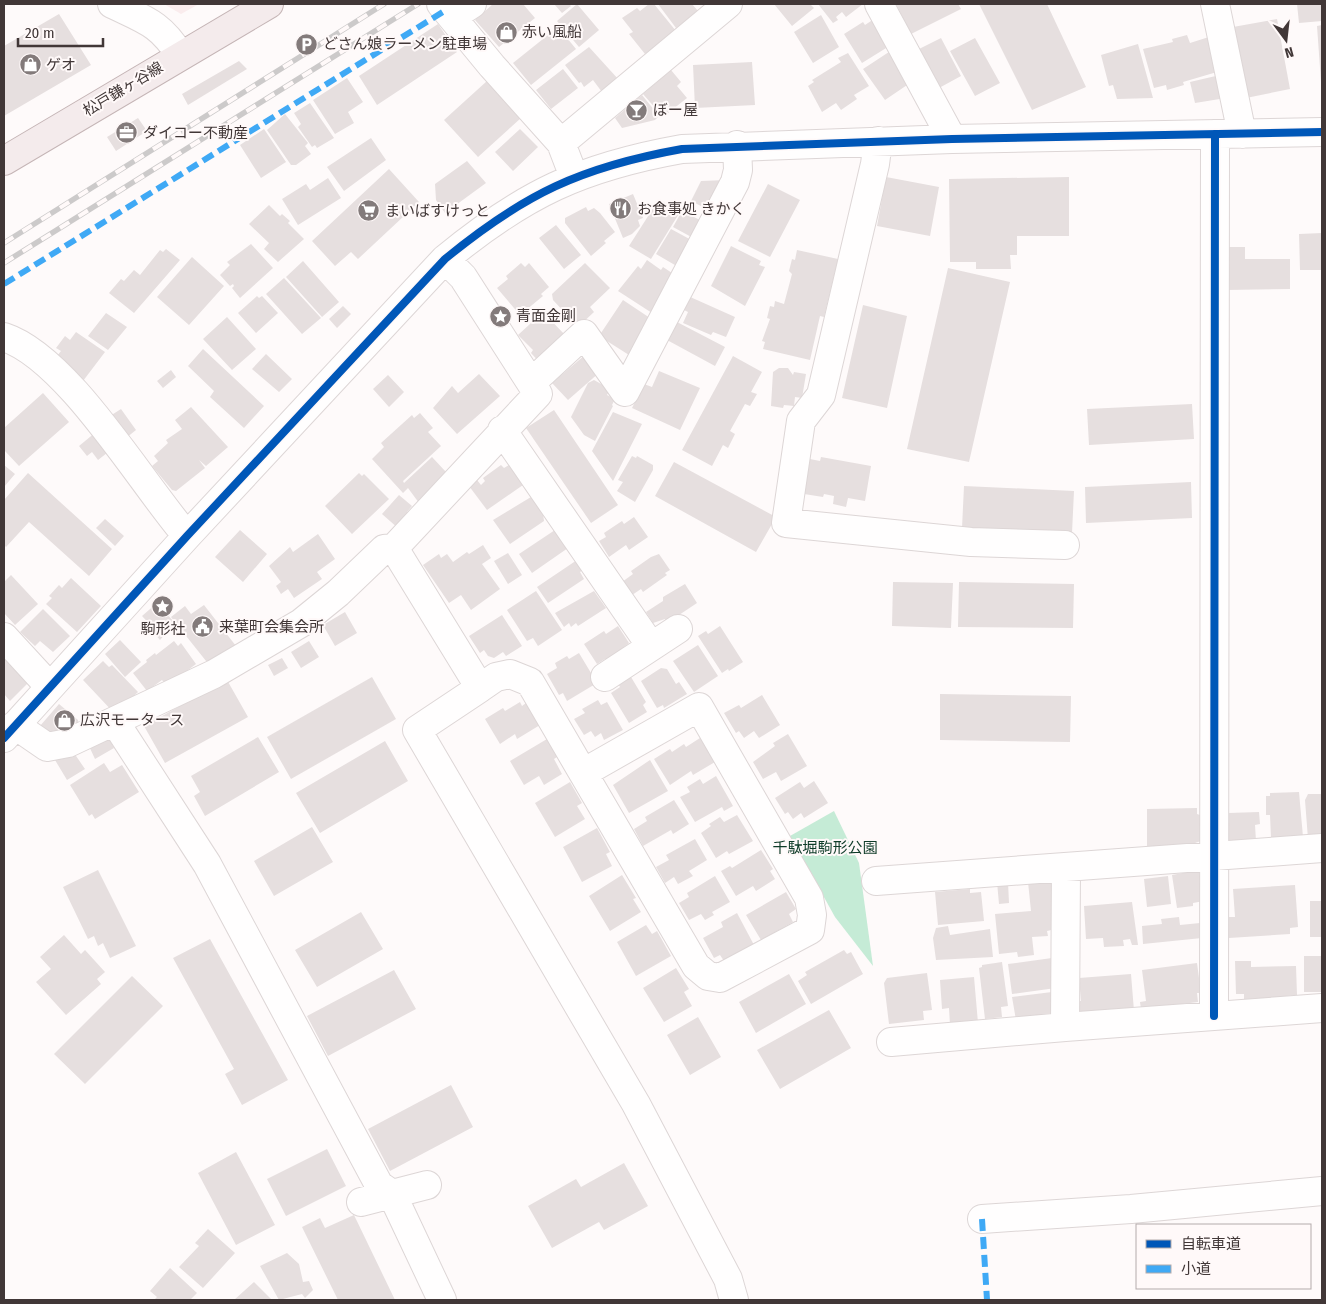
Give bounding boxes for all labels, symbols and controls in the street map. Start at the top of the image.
scale bar [18,15,102,47]
north arrow [1261,15,1311,65]
shop icon: 赤い風船 [494,20,518,44]
place label: 赤い風船 [522,23,582,41]
text: 20 m [25,24,55,42]
parking icon: どさん娘ラーメン駐車場 [295,32,319,56]
place label: どさん娘ラーメン駐車場 [323,35,487,53]
text: N [1283,43,1295,61]
shop icon: ゲオ [18,53,42,77]
place label: ゲオ [46,56,76,74]
street label: 松戸鎌ヶ谷線 [80,58,166,120]
bar icon: ぼー屋 [625,98,649,122]
place label: ぼー屋 [653,101,698,119]
office icon: ダイコー不動産 [115,121,139,145]
place label: ダイコー不動産 [143,124,248,142]
restaurant icon: お食事処 きかく [609,197,633,221]
supermarket icon: まいばすけっと [357,199,381,223]
place label: お食事処 きかく [637,200,746,218]
place label: まいばすけっと [385,202,490,220]
place icon: 青面金剛 [488,304,512,328]
place label: 青面金剛 [516,307,576,325]
place icon: 駒形社 [151,594,175,618]
public building icon: 来葉町会集会所 [191,615,215,639]
place label: 来葉町会集会所 [219,618,324,636]
place label: 駒形社 [140,620,186,638]
shop icon: 広沢モータース [52,708,76,732]
place label: 広沢モータース [80,711,184,729]
park label: 千駄堀駒形公園 [772,839,878,857]
legend [1136,1224,1311,1289]
text: 自転車道 [1181,1235,1241,1253]
text: 小道 [1181,1260,1211,1278]

